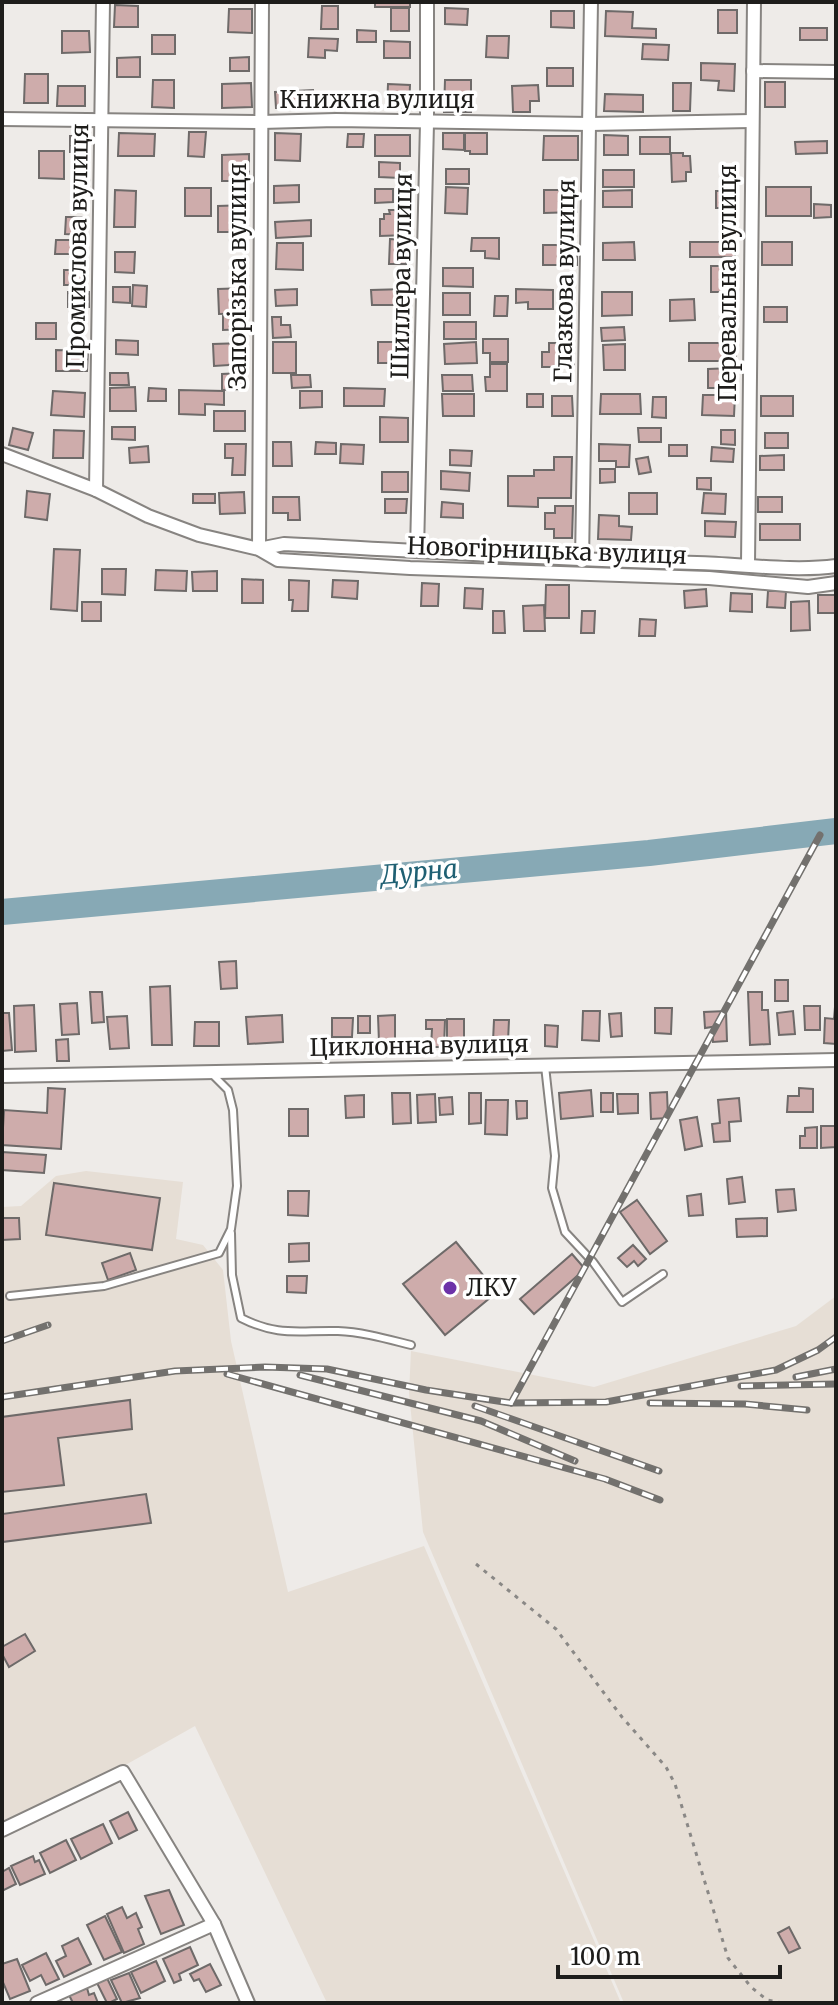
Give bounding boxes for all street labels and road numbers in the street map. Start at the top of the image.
street label: Книжна вулиця [279,84,475,115]
street label: Промислова вулиця [60,123,95,369]
street label: Запорізька вулиця [222,163,253,389]
street label: Перевальна вулиця [712,164,743,402]
street label: Шиллера вулиця [384,172,419,380]
street label: Глазкова вулиця [547,179,582,383]
street label: Новогірницька вулиця [407,530,687,571]
street label: Циклонна вулиця [309,1028,529,1063]

